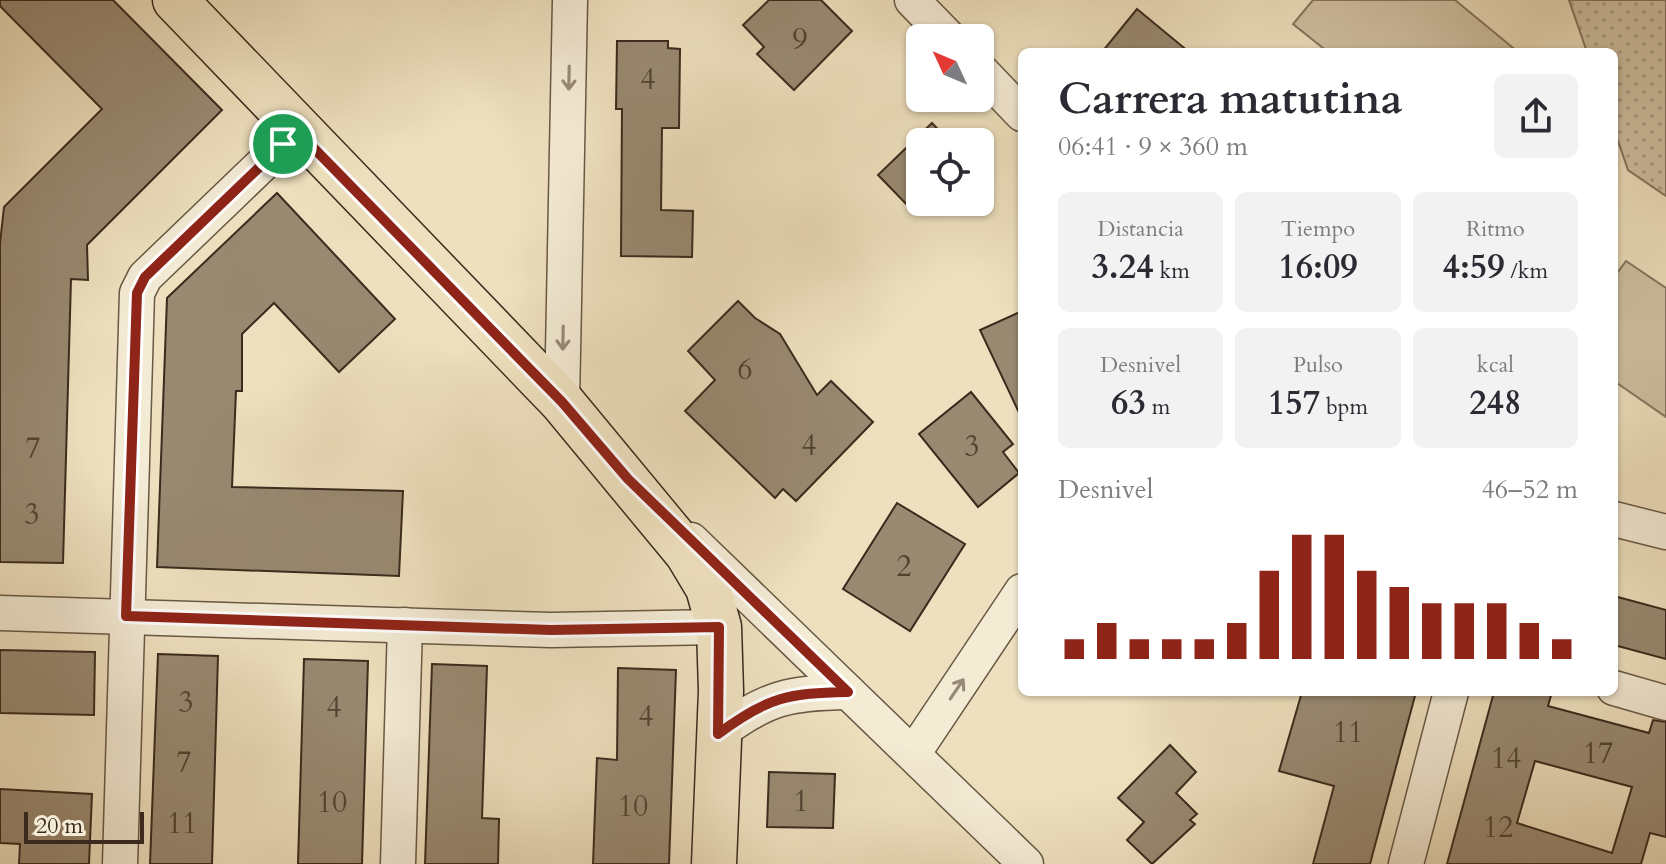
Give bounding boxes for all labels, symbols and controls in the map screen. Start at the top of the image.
house number: 9 [792,19,808,60]
north arrow [906,24,994,112]
map controls [906,24,994,216]
house number: 4 [640,59,656,100]
one-way arrow [561,64,576,91]
text: Carrera matutina [1058,69,1403,129]
button: share [1494,74,1578,158]
pin [249,110,317,178]
icon: arrive [261,122,305,166]
button: locate [906,128,994,216]
text: 06:41 · 9 × 360 m [1058,129,1248,164]
text: Distancia [1098,214,1184,244]
text: Tiempo [1281,214,1355,244]
text: Ritmo [1466,214,1525,244]
text: 3.24 [1091,244,1154,290]
text: 16:09 [1278,244,1358,290]
text: 4:59 [1443,244,1505,290]
text: km [1154,256,1190,286]
text: /km [1505,256,1548,286]
one-way arrow [555,324,571,351]
house number: 6 [737,349,753,390]
text: Desnivel [1100,350,1181,380]
text: Pulso [1293,350,1343,380]
text: kcal [1477,350,1514,380]
text: 63 [1111,380,1146,426]
text: 157 [1268,380,1320,426]
text: 248 [1469,380,1521,426]
text: m [1146,392,1170,422]
text: bpm [1320,392,1368,422]
house number: 4 [801,425,817,466]
house number: 3 [964,426,980,467]
house number: 7 [25,428,41,469]
text: Desnivel [1058,472,1153,507]
text: 46–52 m [1481,472,1578,507]
house number: 3 [24,494,40,535]
house number: 2 [896,546,912,587]
one-way arrow [948,679,965,701]
house number: 3 [178,682,194,723]
house number: 4 [326,687,342,728]
house number: 4 [638,696,654,737]
house number: 11 [1333,712,1363,753]
house number: 17 [1583,733,1613,774]
house number: 14 [1491,738,1521,779]
house number: 7 [176,742,192,783]
house number: 1 [793,781,809,822]
house number: 10 [317,782,347,823]
house number: 10 [618,786,648,827]
house number: 11 [167,803,197,844]
house number: 12 [1483,807,1513,848]
scale bar [24,808,144,844]
text: 20 m [36,811,83,841]

